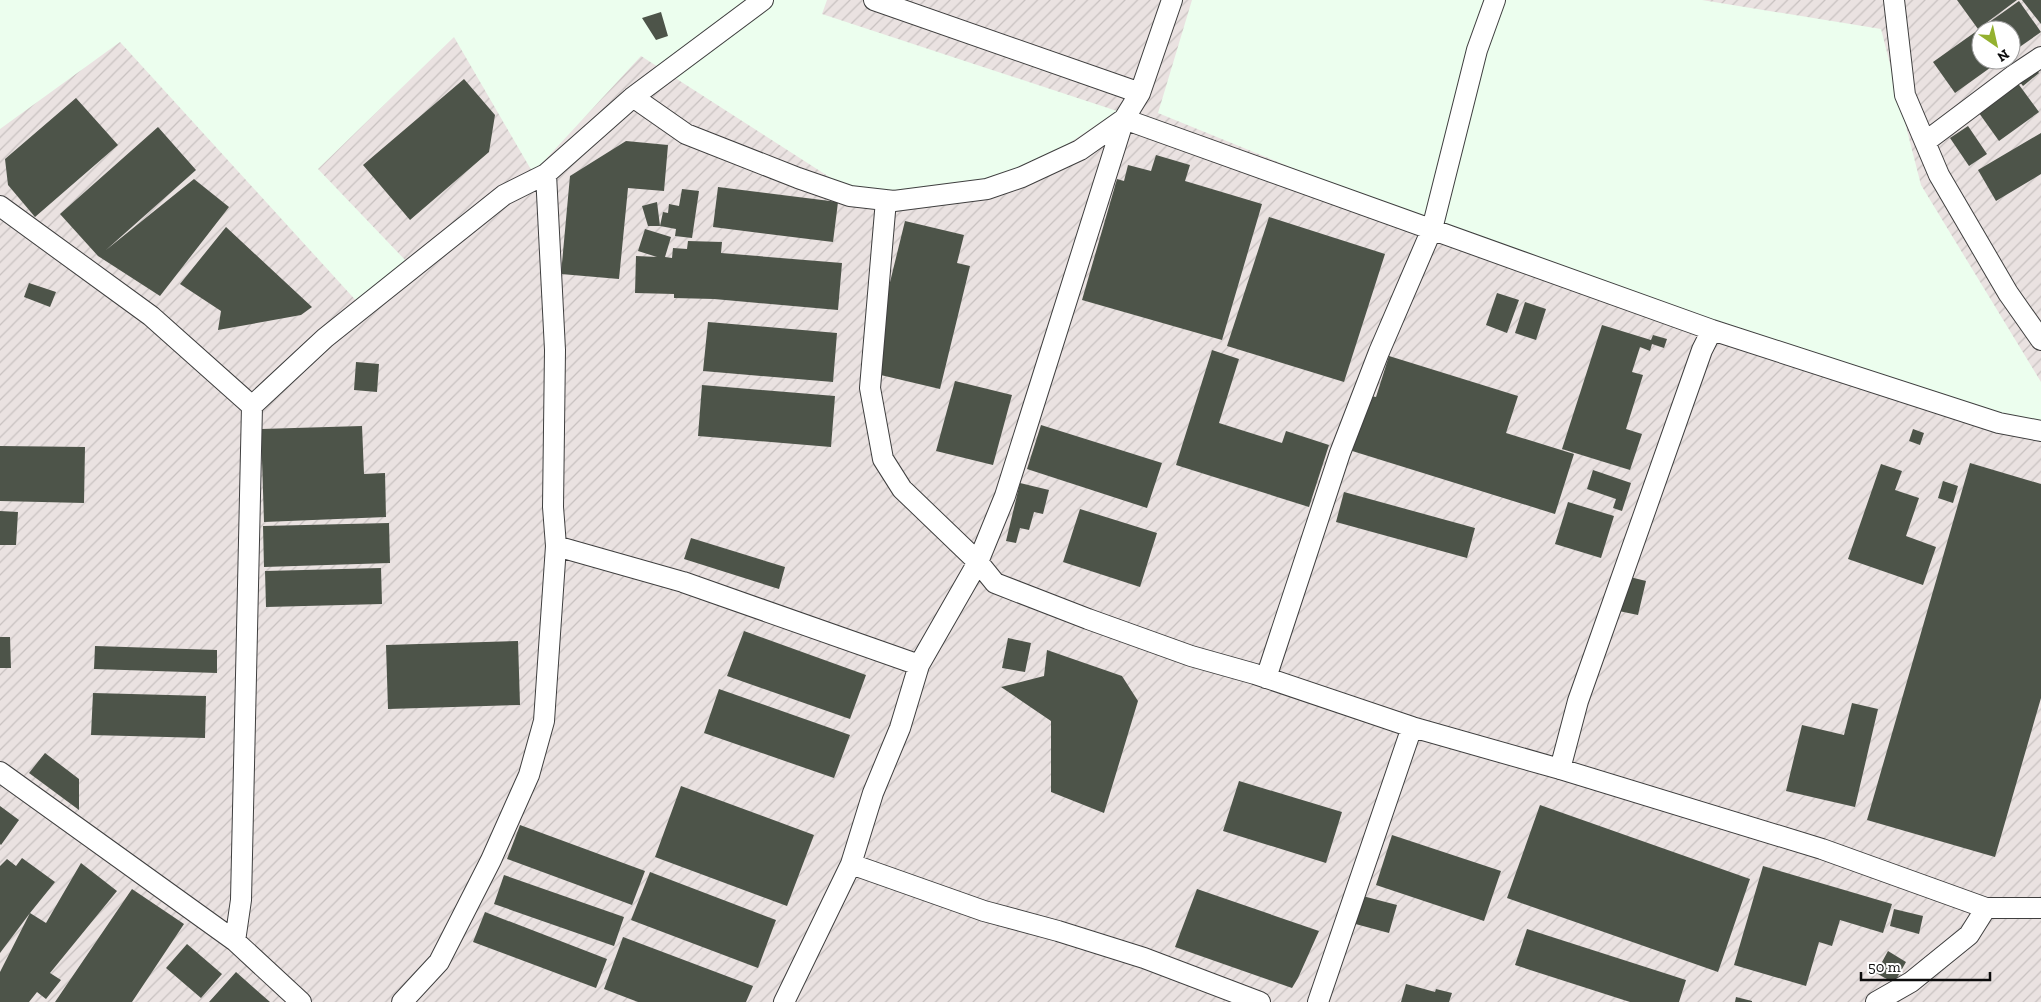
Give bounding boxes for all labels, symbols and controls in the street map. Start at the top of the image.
north arrow [1971,20,2021,70]
text: N [1994,45,2012,66]
scale bar [1861,950,1990,982]
text: 50 m [1868,958,1901,976]

